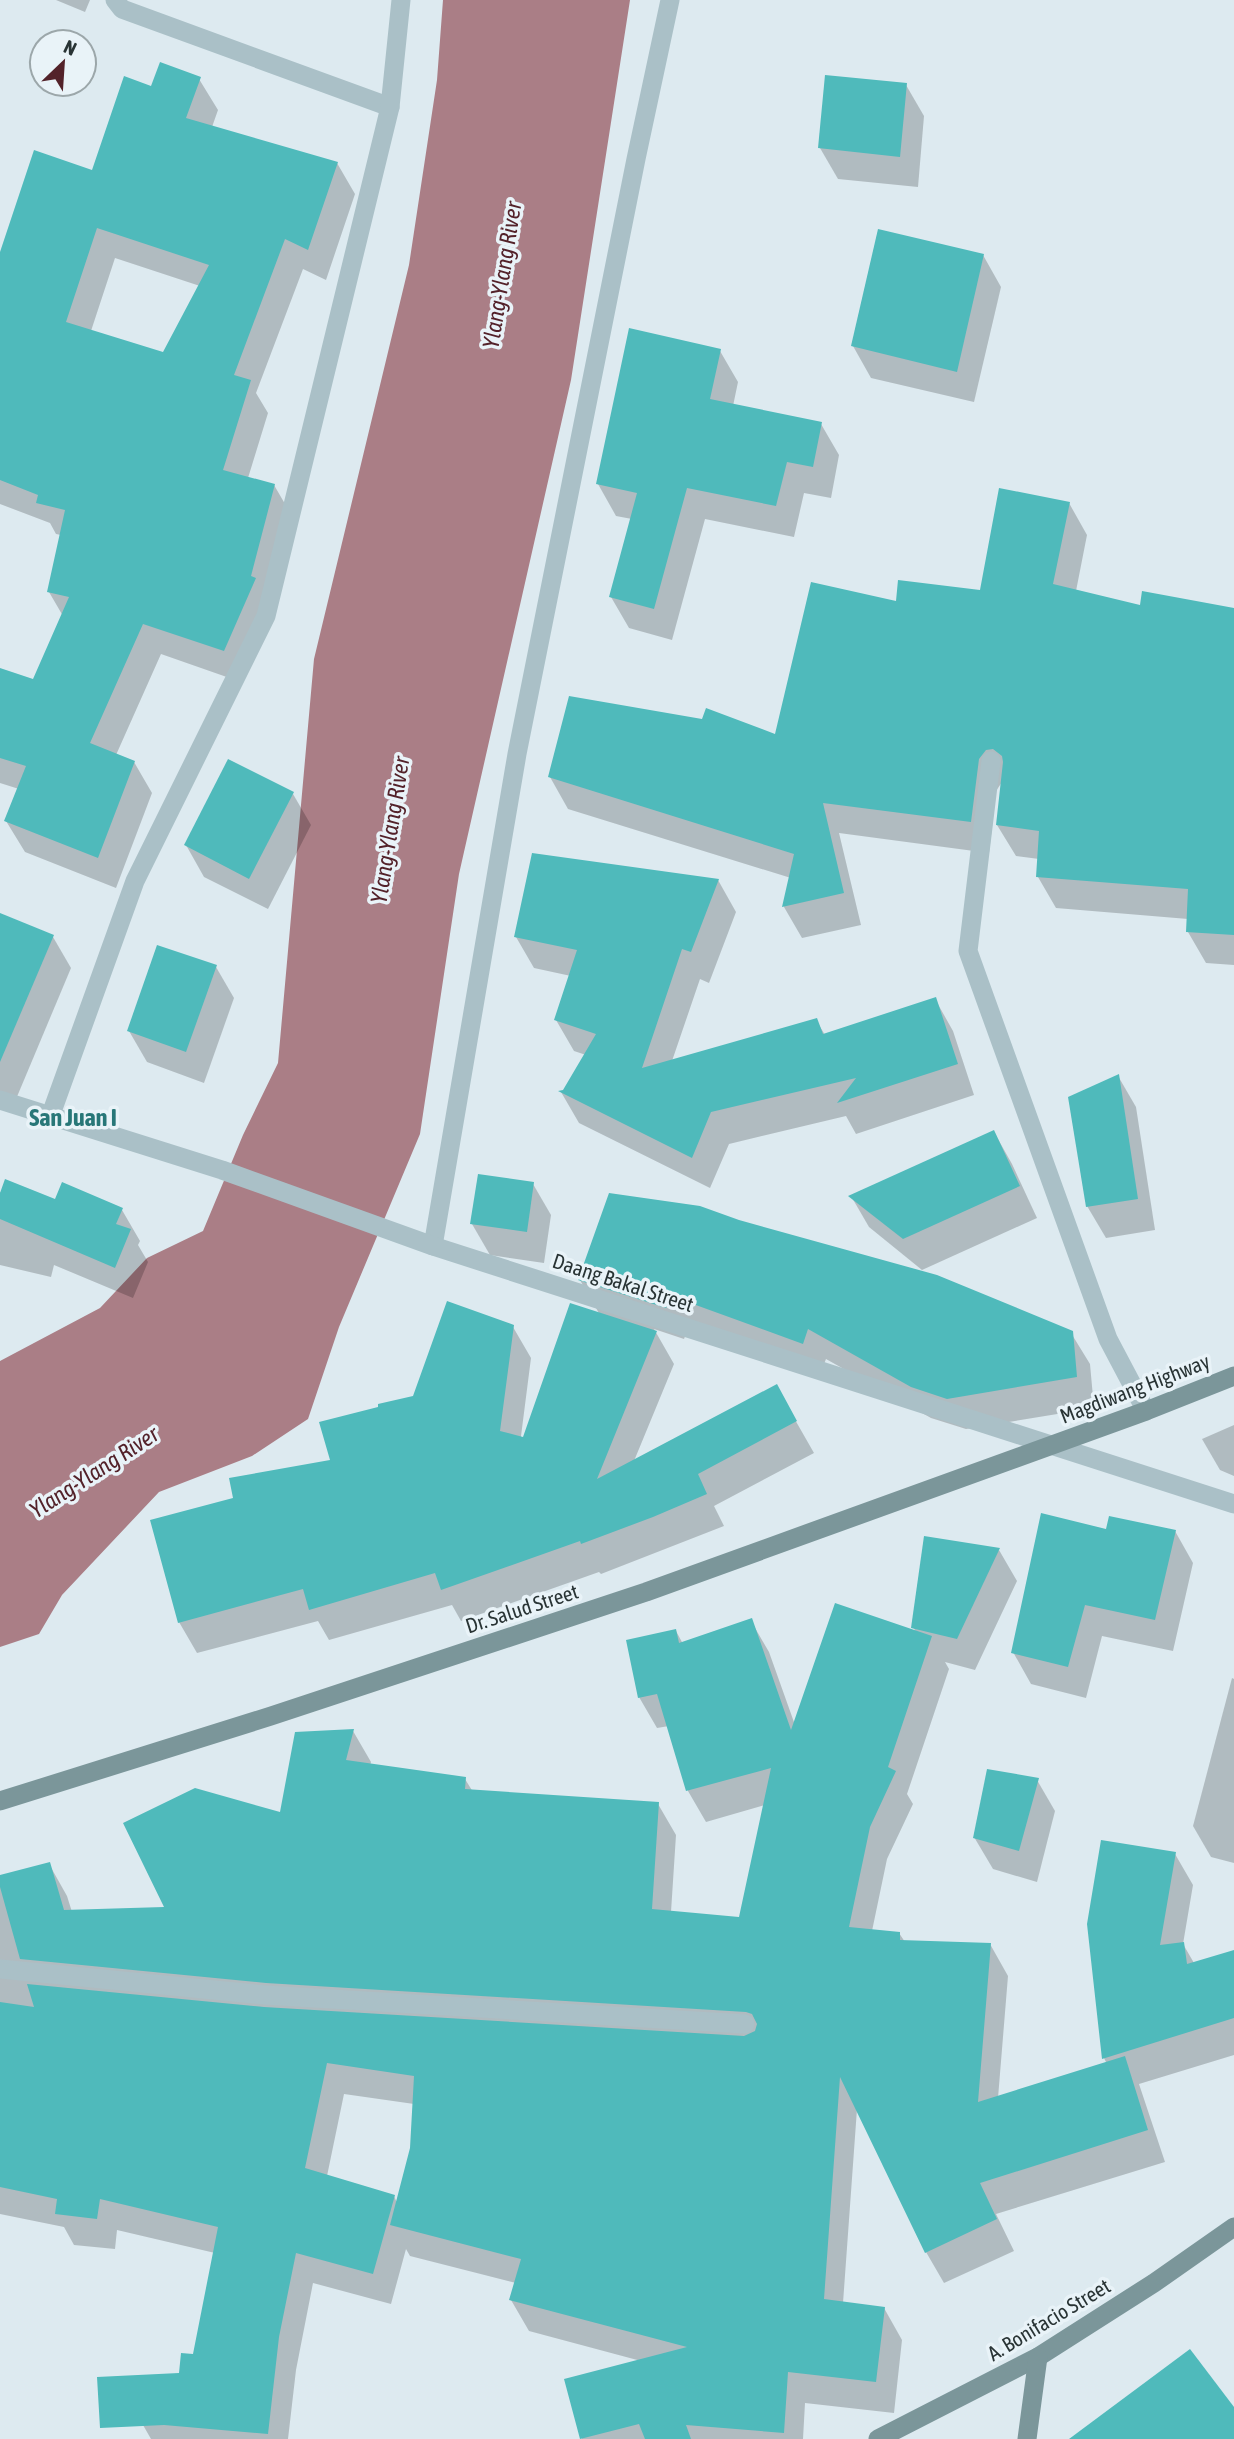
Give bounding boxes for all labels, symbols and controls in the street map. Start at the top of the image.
north arrow [28,28,98,98]
text: N [60,35,80,60]
water label: Ylang-Ylang River [478,199,527,350]
water label: Ylang-Ylang River [366,754,415,905]
district label: San Juan I [29,1104,117,1131]
street label: Daang Bakal Street [550,1248,697,1316]
street label: Magdiwang Highway [1056,1348,1213,1428]
water label: Ylang-Ylang River [25,1420,164,1523]
street label: Dr. Salud Street [462,1579,581,1638]
street label: A. Bonifacio Street [983,2273,1114,2365]

